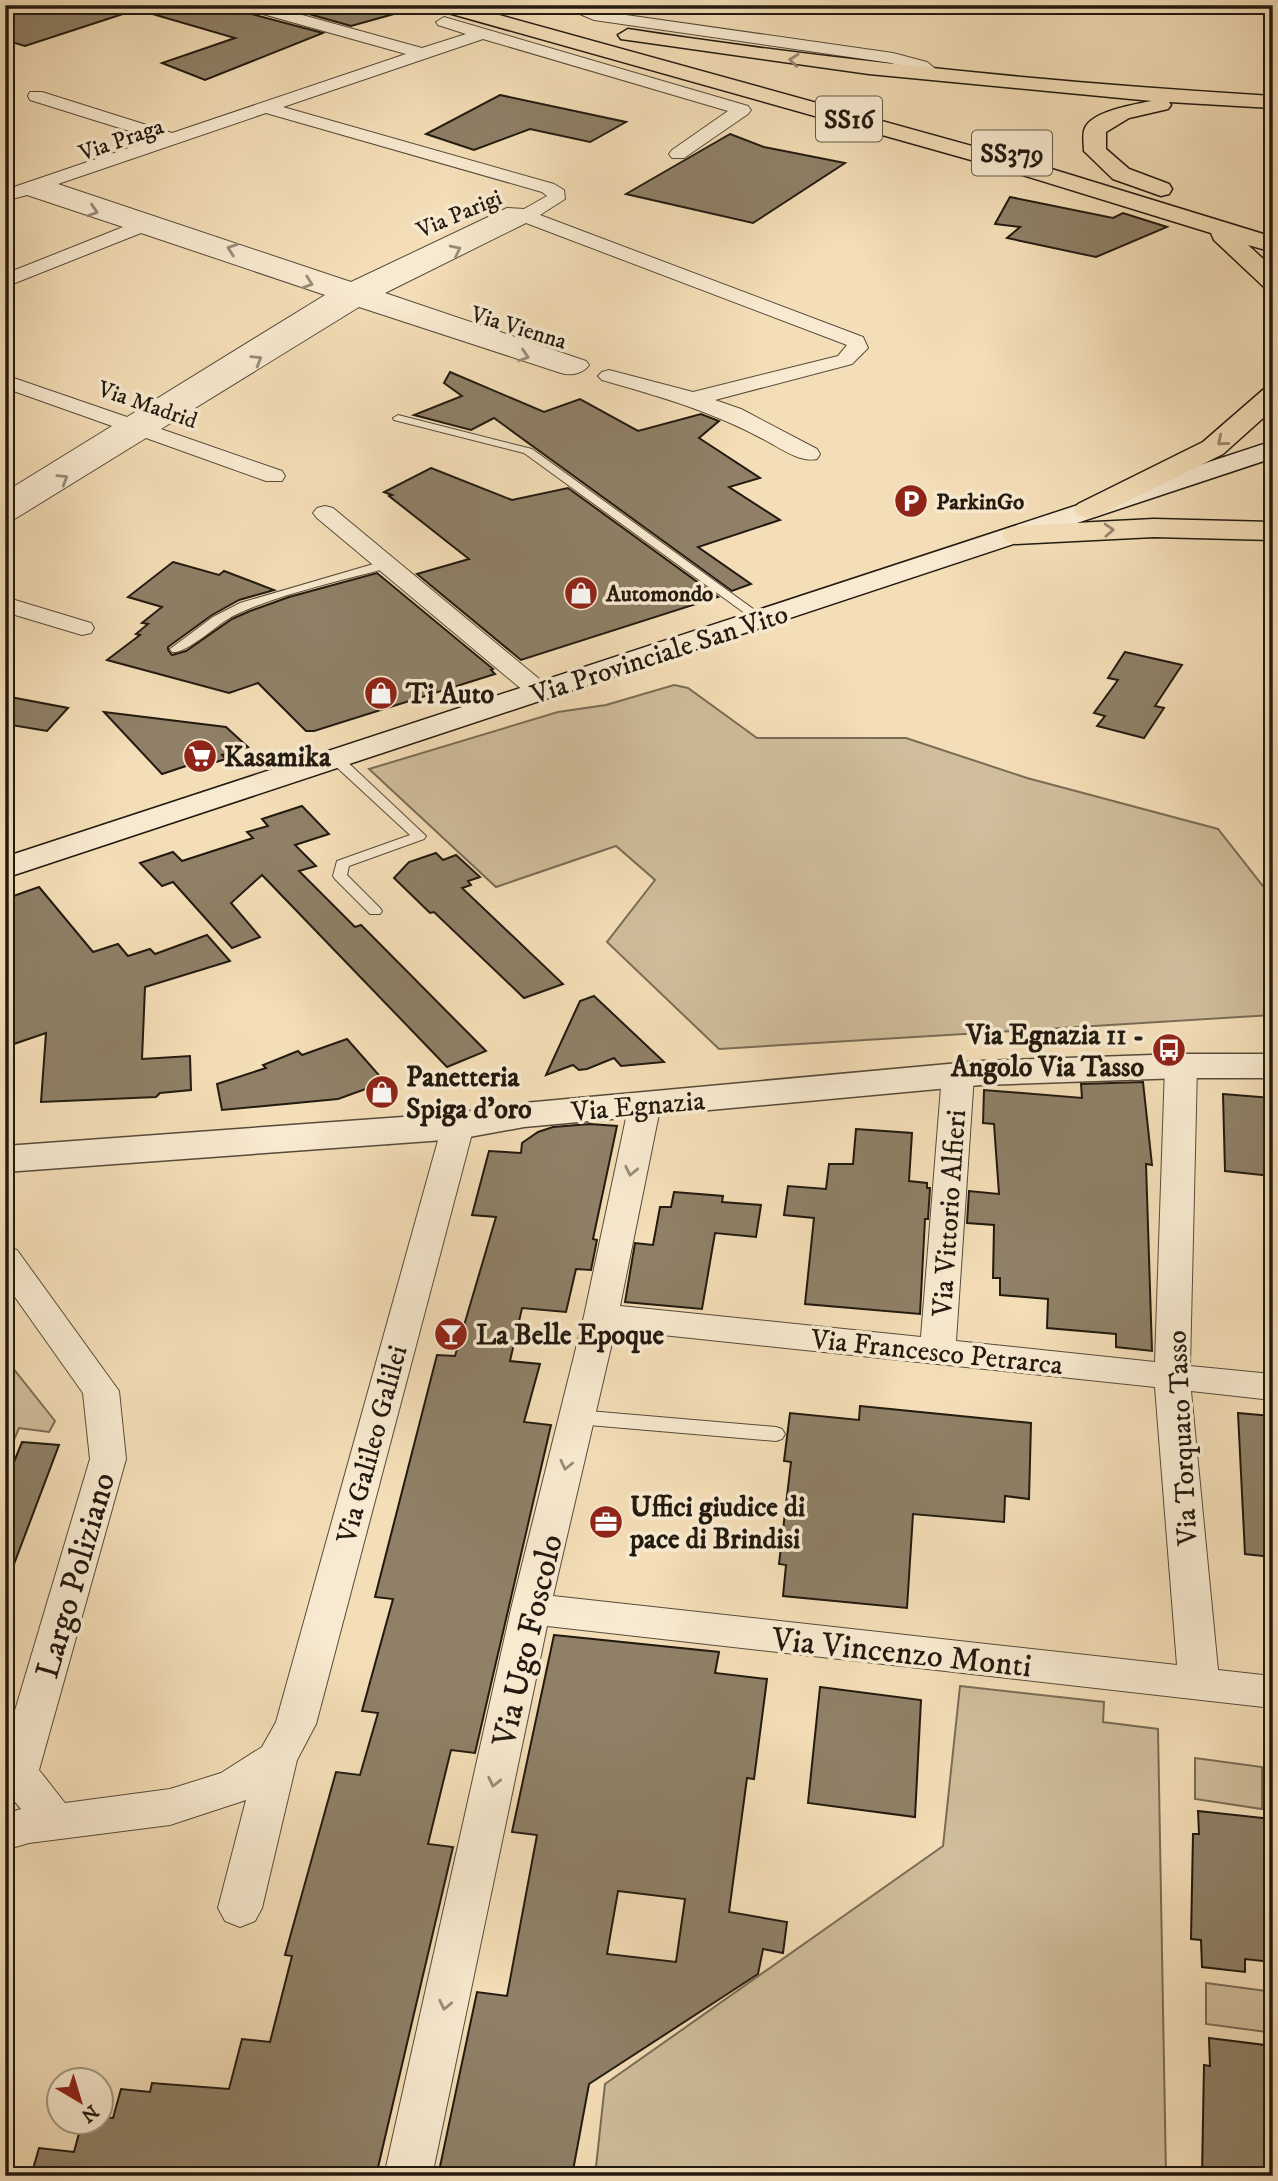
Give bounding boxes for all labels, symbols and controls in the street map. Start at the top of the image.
one-way arrow [788,53,799,68]
road number: SS16 [816,96,882,142]
street label: Via Praga [74,112,168,169]
road number: SS379 [972,130,1052,176]
street label: Via Parigi [412,183,507,246]
one-way arrow [86,202,98,217]
one-way arrow [226,243,239,257]
one-way arrow [449,245,461,259]
one-way arrow [302,275,314,289]
street label: Via Vienna [466,300,570,357]
one-way arrow [518,347,530,362]
one-way arrow [250,356,263,369]
street label: Via Madrid [93,375,202,436]
one-way arrow [1217,432,1229,445]
one-way arrow [56,475,69,488]
parking icon: ParkinGo [892,482,930,520]
place label: ParkinGo [936,488,1024,517]
one-way arrow [1104,523,1115,538]
shop icon: Automondo [562,574,600,612]
place label: Automondo [605,580,713,609]
street label: Via Provinciale San Vito [525,596,793,713]
shop icon: Ti Auto [362,674,400,712]
place label: Ti Auto [405,677,495,712]
supermarket icon: Kasamika [181,737,219,775]
place label: Kasamika [224,740,332,775]
place label: Via Egnazia 11 - Angolo Via Tasso [950,1018,1144,1085]
bus stop icon: Via Egnazia 11 - Angolo Via Tasso [1150,1031,1188,1069]
place label: Panetteria Spiga d'oro [406,1060,532,1127]
shop icon: Panetteria Spiga d'oro [363,1073,401,1111]
street label: Via Egnazia [569,1083,706,1130]
street label: Via Vittorio Alfieri [925,1109,974,1319]
one-way arrow [625,1165,640,1177]
bar icon: La Belle Epoque [432,1315,470,1353]
place label: La Belle Epoque [476,1318,665,1354]
street label: Via Francesco Petrarca [808,1322,1065,1383]
street label: Via Torquato Tasso [1159,1329,1206,1547]
street label: Via Galileo Galilei [329,1342,416,1548]
one-way arrow [559,1459,574,1471]
street label: Largo Poliziano [27,1468,125,1683]
place label: Uffici giudice di pace di Brindisi [629,1490,805,1557]
office icon: Uffici giudice di pace di Brindisi [587,1503,625,1541]
street label: Via Ugo Foscolo [484,1531,573,1752]
street label: Via Vincenzo Monti [769,1619,1034,1688]
one-way arrow [487,1776,502,1788]
one-way arrow [439,1999,454,2011]
north arrow [46,2066,116,2136]
text: N [76,2099,103,2127]

